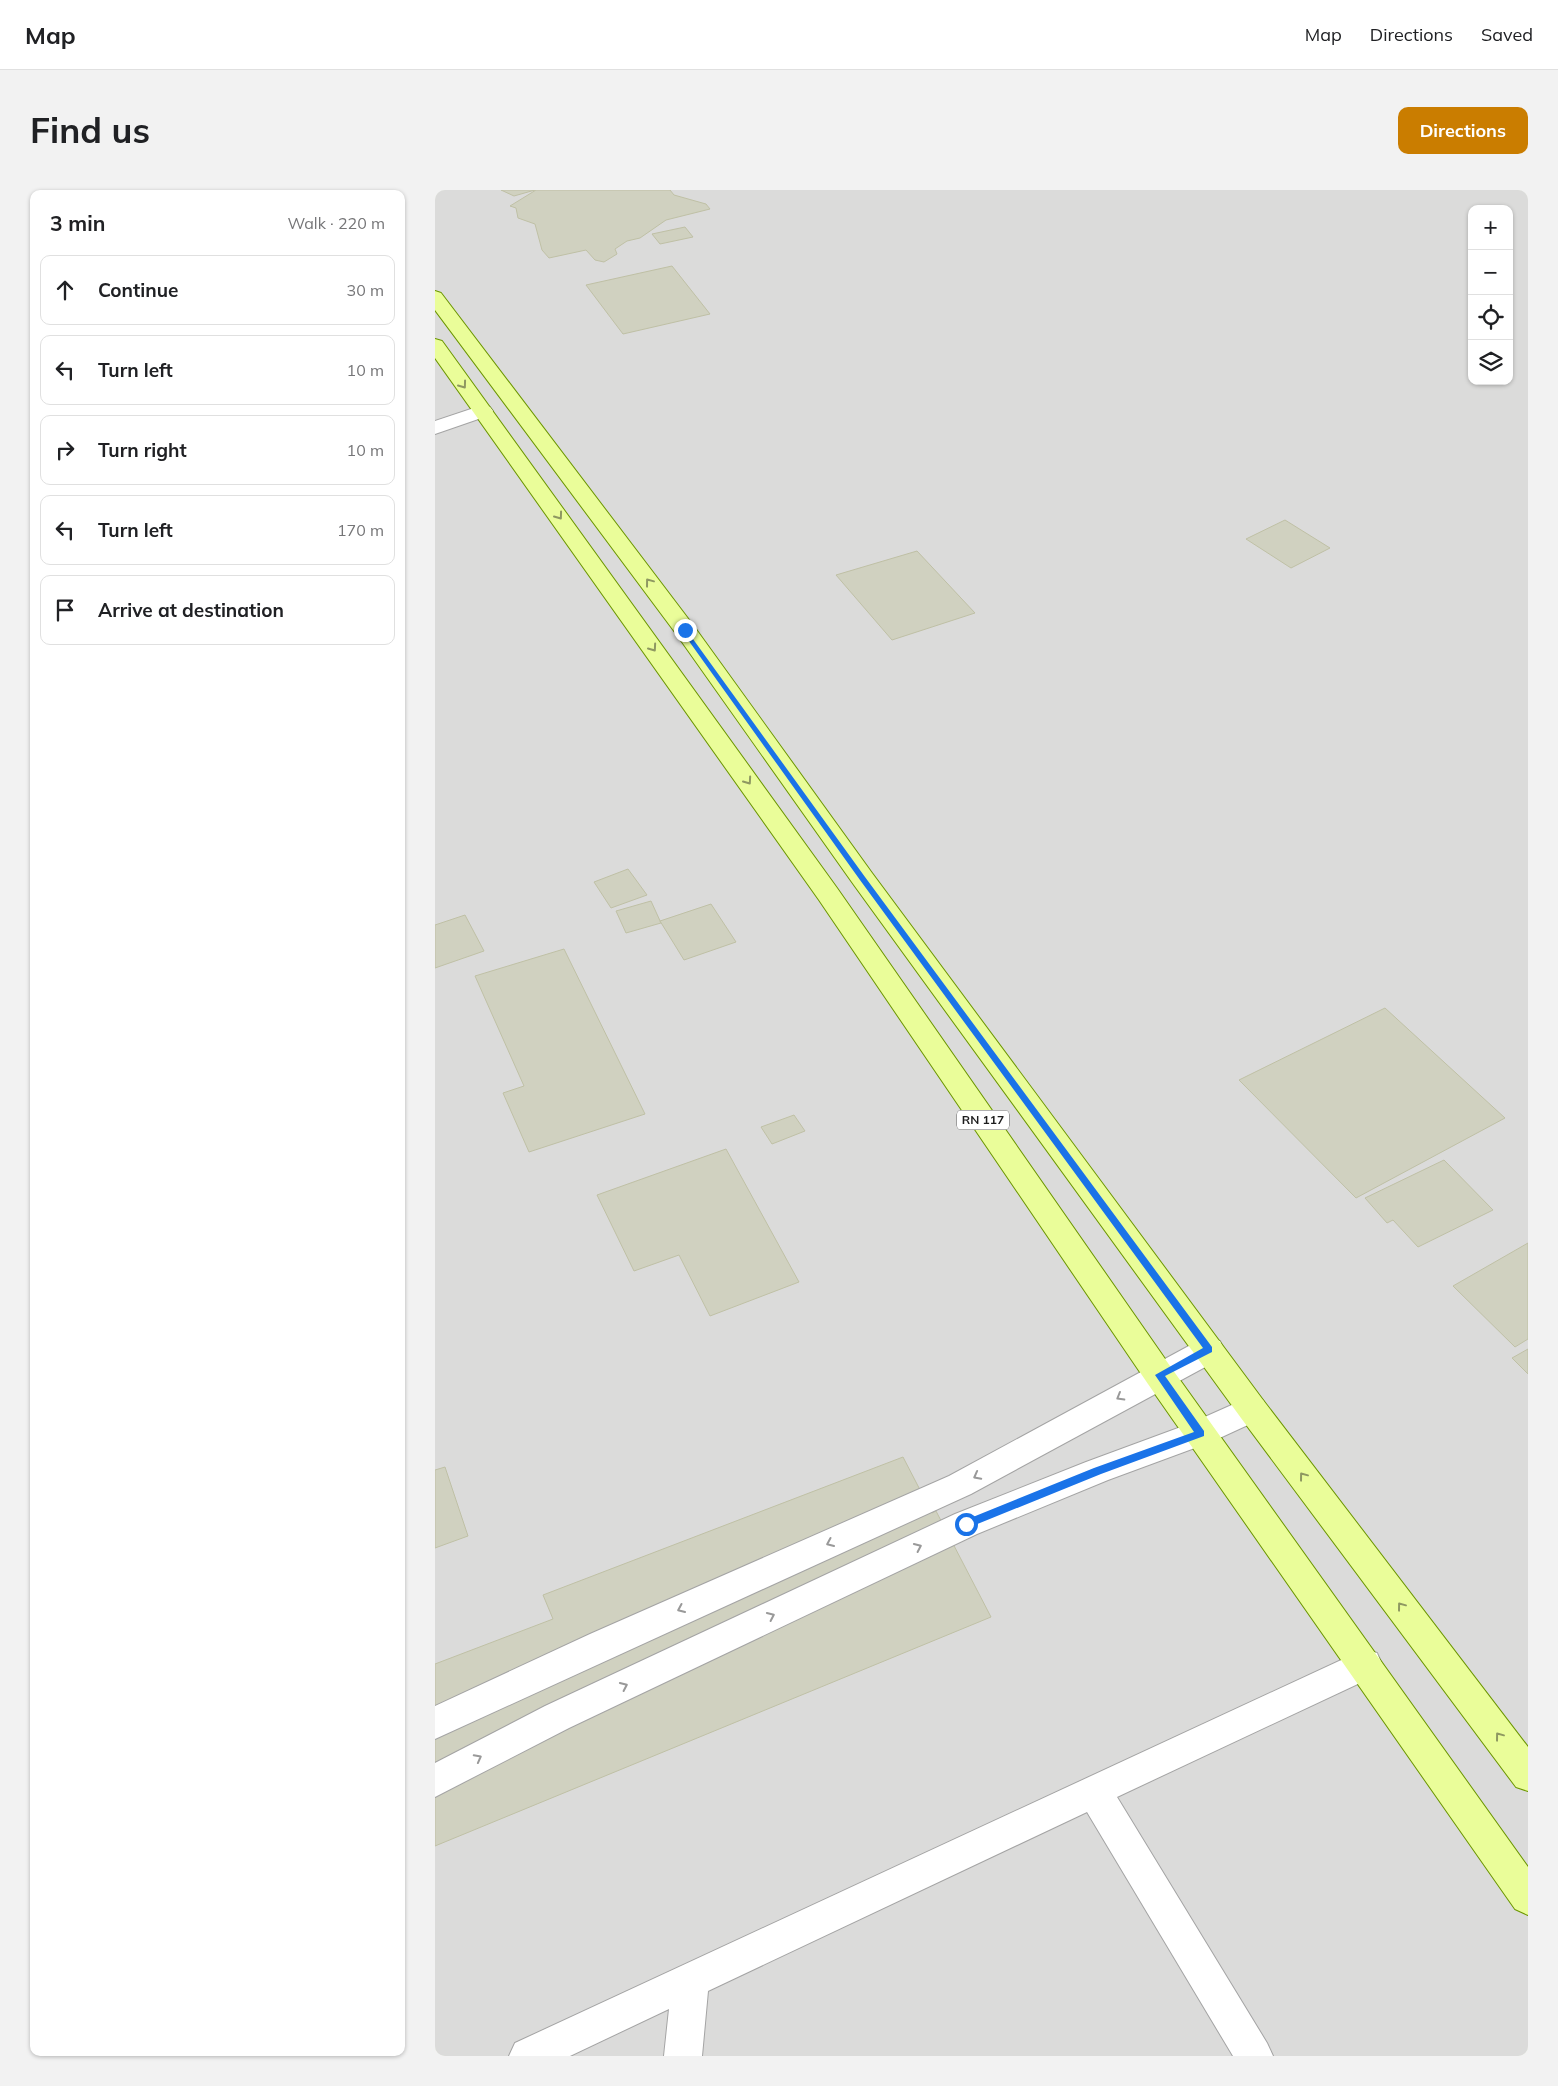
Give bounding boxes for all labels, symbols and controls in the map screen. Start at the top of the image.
text: Map [25,20,76,50]
text: Map [1305,23,1342,46]
text: Directions [1370,23,1453,46]
text: Saved [1481,23,1533,46]
button: Directions [1398,107,1528,154]
text: Find us [30,108,150,152]
map controls [1468,205,1513,385]
button: + [1468,205,1513,250]
text: 3 min [50,210,105,236]
text: Walk · 220 m [287,213,385,233]
button: − [1468,250,1513,295]
icon: ahead [51,276,79,304]
text: Continue [98,278,178,302]
text: 30 m [347,280,384,300]
button: locate [1468,295,1513,340]
button: layers [1468,340,1513,385]
icon: left [51,356,79,384]
text: Turn left [98,358,173,382]
text: 10 m [347,360,384,380]
one-way arrow [457,379,466,389]
icon: right [51,436,79,464]
text: Turn right [98,438,187,462]
text: 10 m [347,440,384,460]
one-way arrow [553,510,562,520]
icon: left [51,516,79,544]
text: Turn left [98,518,173,542]
text: 170 m [337,520,384,540]
one-way arrow [646,578,655,588]
icon: arrive [51,596,79,624]
text: Arrive at destination [98,598,284,622]
route end [674,619,697,642]
one-way arrow [648,642,656,651]
one-way arrow [742,775,750,784]
road number: RN 117 [957,1110,1009,1130]
one-way arrow [1116,1391,1125,1401]
one-way arrow [974,1469,983,1479]
one-way arrow [1300,1473,1308,1482]
route start [955,1513,978,1536]
one-way arrow [826,1537,835,1548]
one-way arrow [912,1543,921,1553]
one-way arrow [677,1603,686,1614]
one-way arrow [1398,1603,1406,1612]
one-way arrow [765,1612,774,1622]
one-way arrow [619,1681,628,1692]
one-way arrow [1496,1733,1504,1742]
one-way arrow [473,1754,482,1764]

